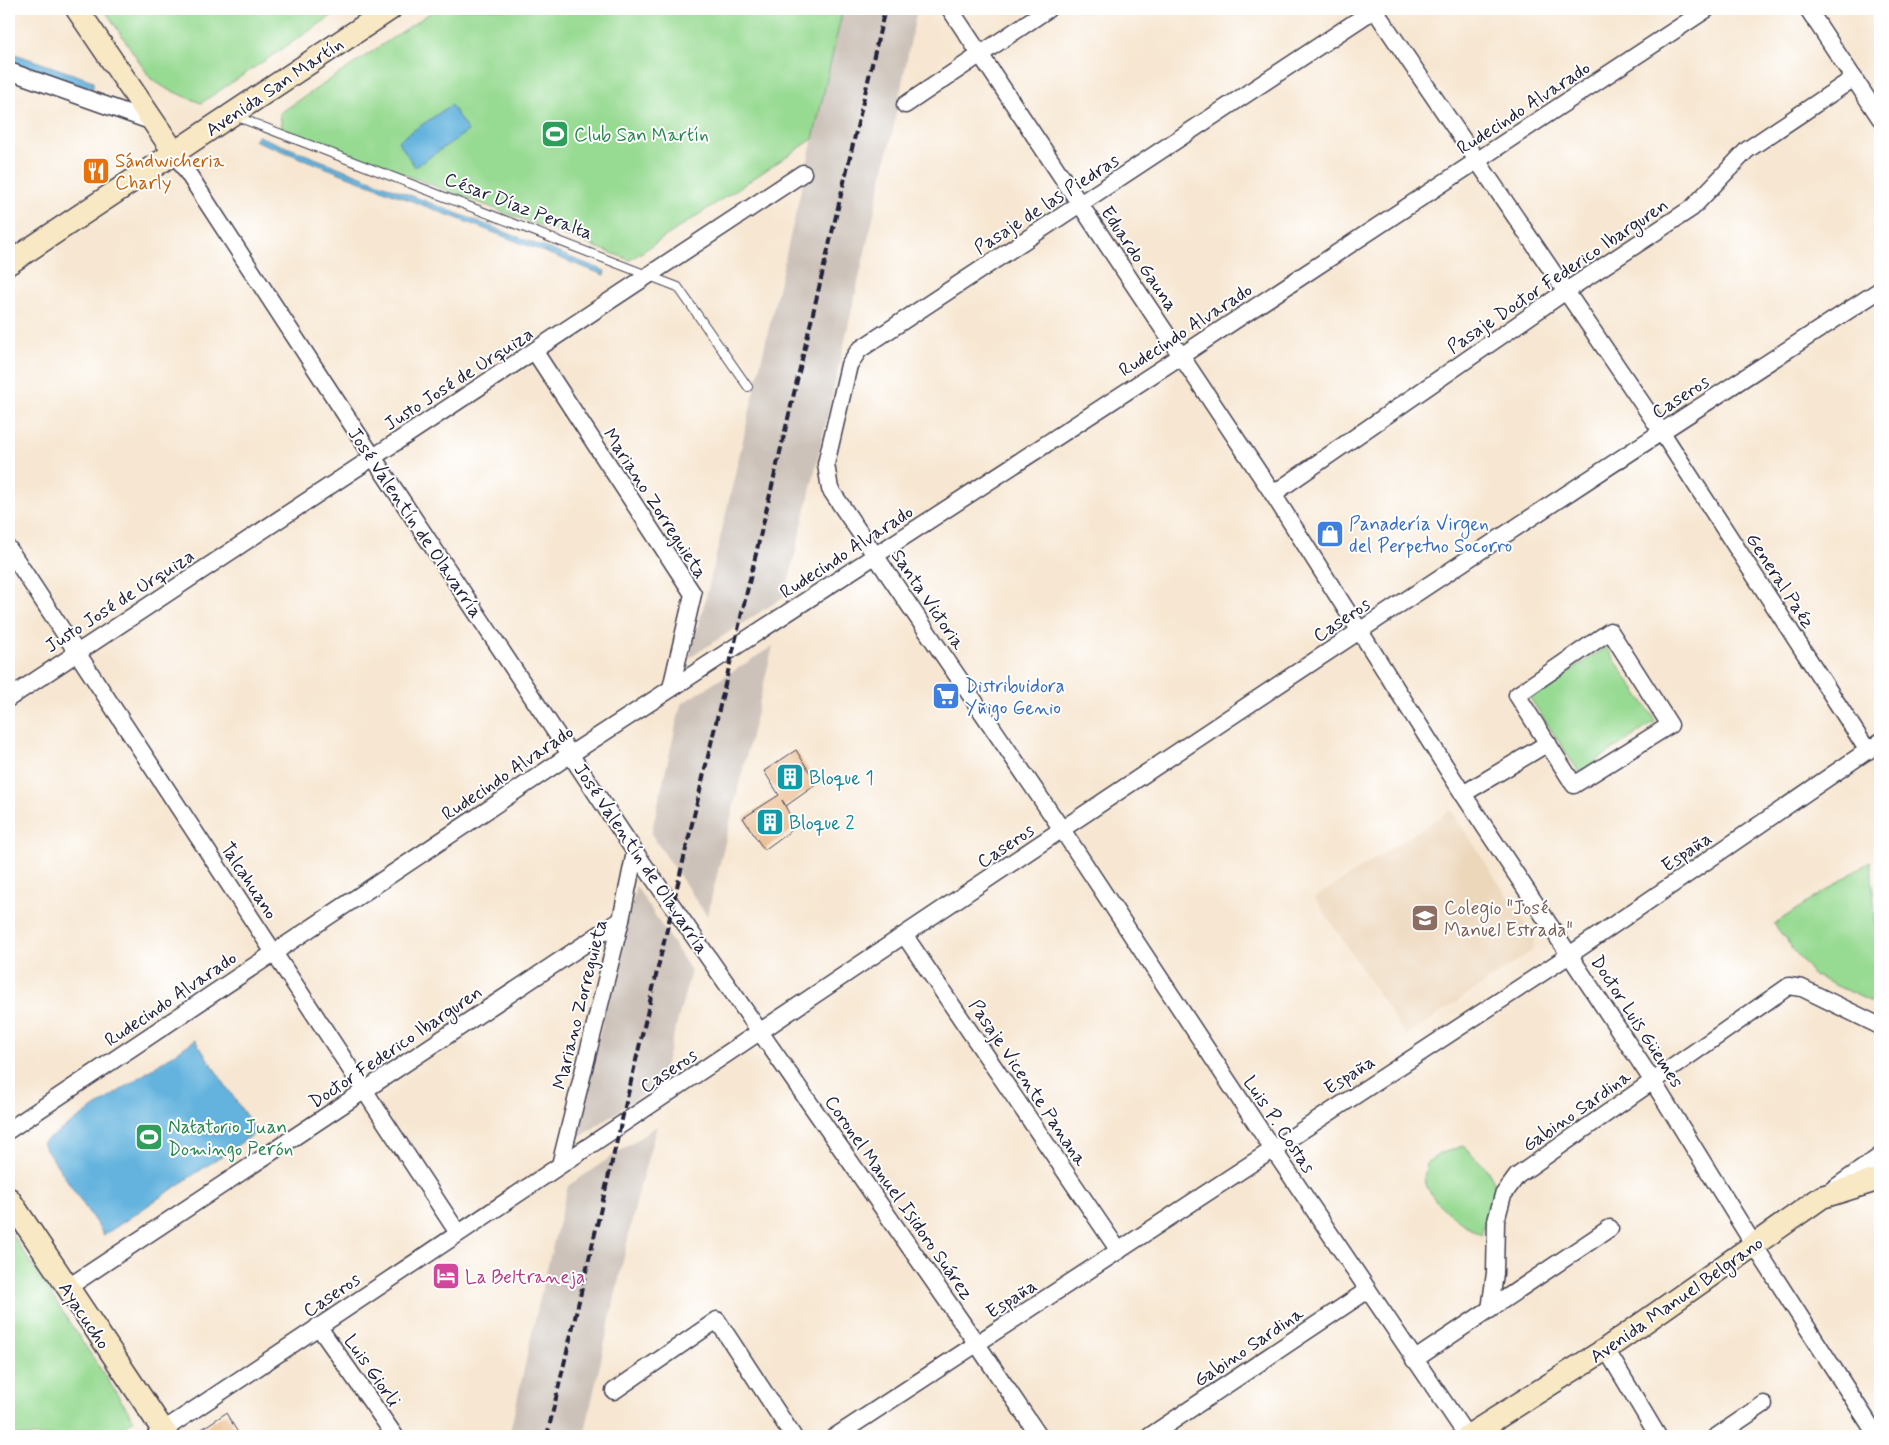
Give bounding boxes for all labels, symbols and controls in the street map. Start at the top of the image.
street label: Avenida San Martín [201,32,349,143]
street label: Rudecindo Alvarado [1452,56,1595,161]
sports icon: Club San Martín [540,119,570,149]
place label: Club San Martín [574,123,709,148]
street label: Pasaje de las Piedras [970,148,1125,261]
place label: Sándwicheria Charly [115,149,225,196]
restaurant icon: Sándwicheria Charly [81,156,111,186]
street label: César Díaz Peralta [441,167,596,246]
street label: Pasaje Doctor Federico Ibarguren [1442,193,1674,361]
street label: Eduardo Gauna [1094,201,1183,316]
street label: Rudecindo Alvarado [1114,278,1257,383]
street label: Justo José de Urquiza [379,322,538,437]
street label: Caseros [1647,369,1715,425]
street label: José Valentín de Olavarría [342,423,488,623]
street label: Mariano Zorreguieta [596,424,713,584]
street label: Rudecindo Alvarado [775,500,918,605]
place label: Panadería Virgen del Perpetuo Socorro [1349,512,1512,559]
shop icon: Panadería Virgen del Perpetuo Socorro [1315,519,1345,549]
street label: General Paéz [1740,528,1820,633]
street label: Justo José de Urquiza [40,544,199,659]
street label: Santa Victoria [885,545,971,655]
street label: Caseros [1308,592,1376,648]
place label: Distribuidora Yñigo Genio [965,674,1065,722]
supermarket icon: Distribuidora Yñigo Genio [931,681,961,711]
street label: Rudecindo Alvarado [437,720,579,827]
street label: José Valentín de Olavarría [568,759,714,959]
building icon: Bloque 1 [775,762,805,792]
place label: Bloque 1 [809,766,874,791]
building icon: Bloque 2 [755,807,785,837]
place label: Bloque 2 [789,811,855,836]
street label: Caseros [972,818,1040,874]
street label: España [1657,826,1717,878]
street label: Talcahuano [214,837,283,924]
place label: Colegio "José Manuel Estrada" [1444,896,1573,943]
school or university icon: Colegio "José Manuel Estrada" [1410,903,1440,933]
street label: Mariano Zorreguieta [547,917,615,1092]
street label: Rudecindo Alvarado [100,946,242,1053]
street label: Doctor Luis Güemes [1585,951,1689,1093]
street label: Doctor Federico Ibarguren [304,980,488,1116]
street label: Pasaje Vicente Panana [962,995,1093,1172]
street label: Caseros [635,1043,703,1099]
street label: España [1320,1050,1380,1101]
street label: Gabino Sardina [1518,1064,1637,1158]
street label: Luis P. Costas [1237,1071,1321,1179]
street label: Coronel Manuel Isidoro Suárez [819,1091,979,1305]
place label: Natatorio Juan Domingo Perón [168,1115,293,1163]
sports icon: Natatorio Juan Domingo Perón [134,1122,164,1152]
street label: Avenida Manuel Belgrano [1585,1231,1770,1371]
hotel icon: La Beltraneja [431,1261,461,1291]
place label: La Beltraneja [465,1265,585,1290]
street label: Caseros [298,1267,366,1323]
street label: España [982,1274,1042,1325]
street label: Ayacucho [51,1277,115,1355]
street label: Gabino Sardina [1189,1301,1309,1393]
street label: Luis Giorli [338,1330,406,1412]

